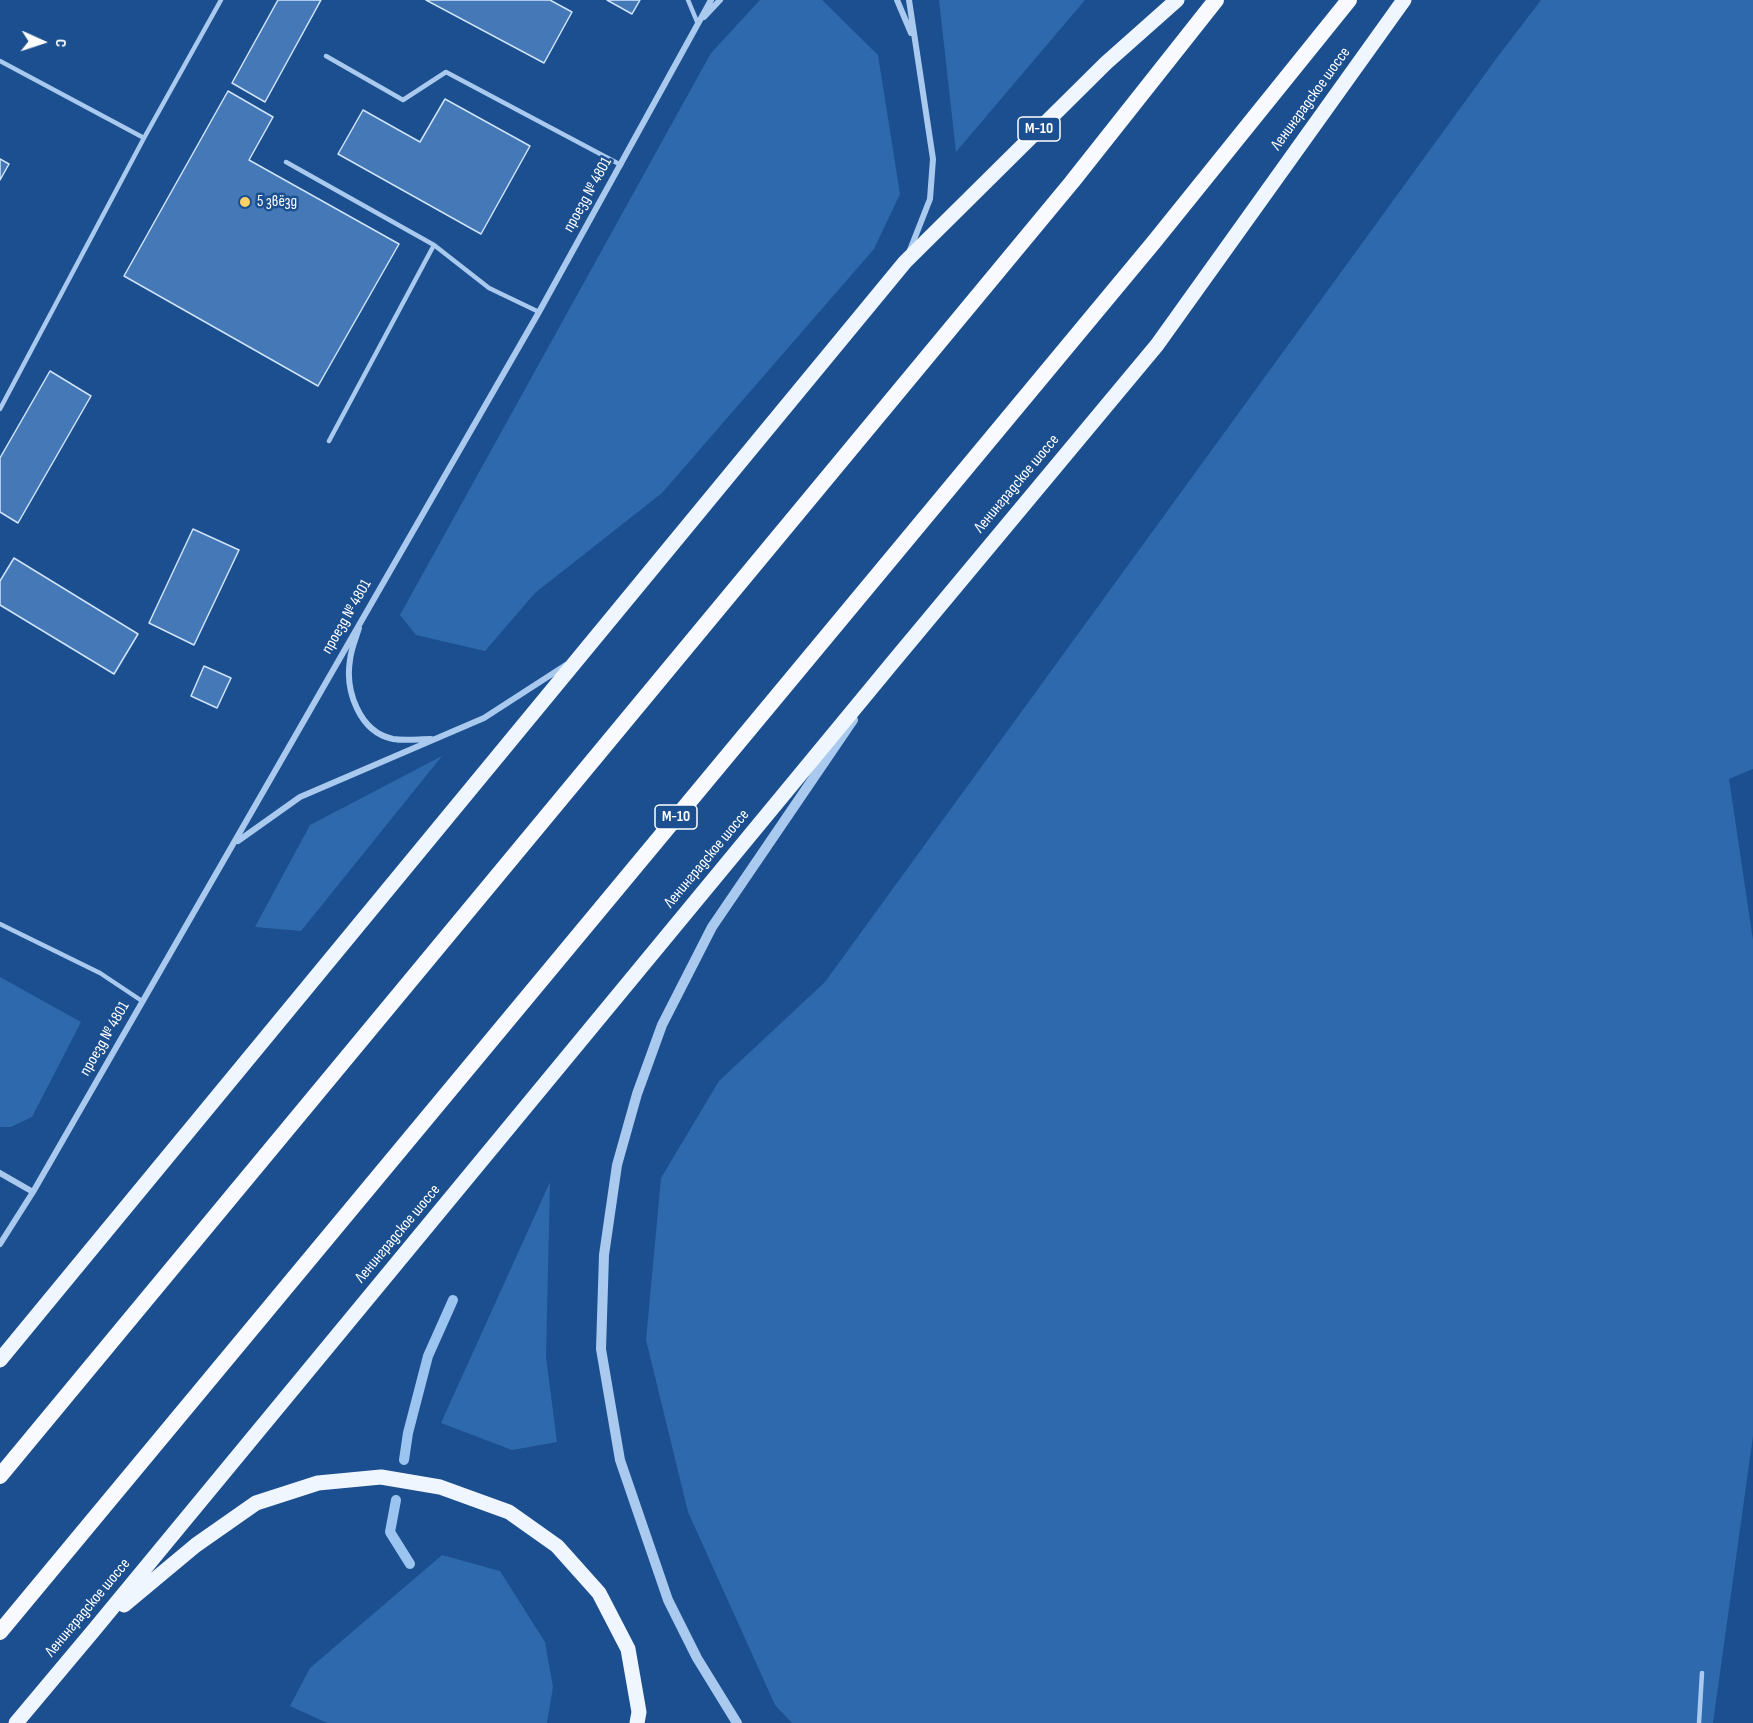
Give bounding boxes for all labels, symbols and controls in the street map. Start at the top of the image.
north arrow [12,12,72,72]
text: С [51,38,70,48]
street label: Ленинградское шоссе [1267,44,1355,154]
road number: М-10 [1018,117,1060,141]
street label: проезд № 4801 [560,154,616,236]
place label: 5 звёзд [257,192,297,212]
marker: 5 звёзд [238,195,252,209]
street label: Ленинградское шоссе [970,431,1064,537]
street label: проезд № 4801 [318,576,376,658]
road number: М-10 [655,805,697,829]
street label: Ленинградское шоссе [660,806,754,912]
street label: проезд № 4801 [76,998,134,1080]
street label: Ленинградское шоссе [351,1181,445,1287]
street label: Ленинградское шоссе [41,1555,135,1661]

